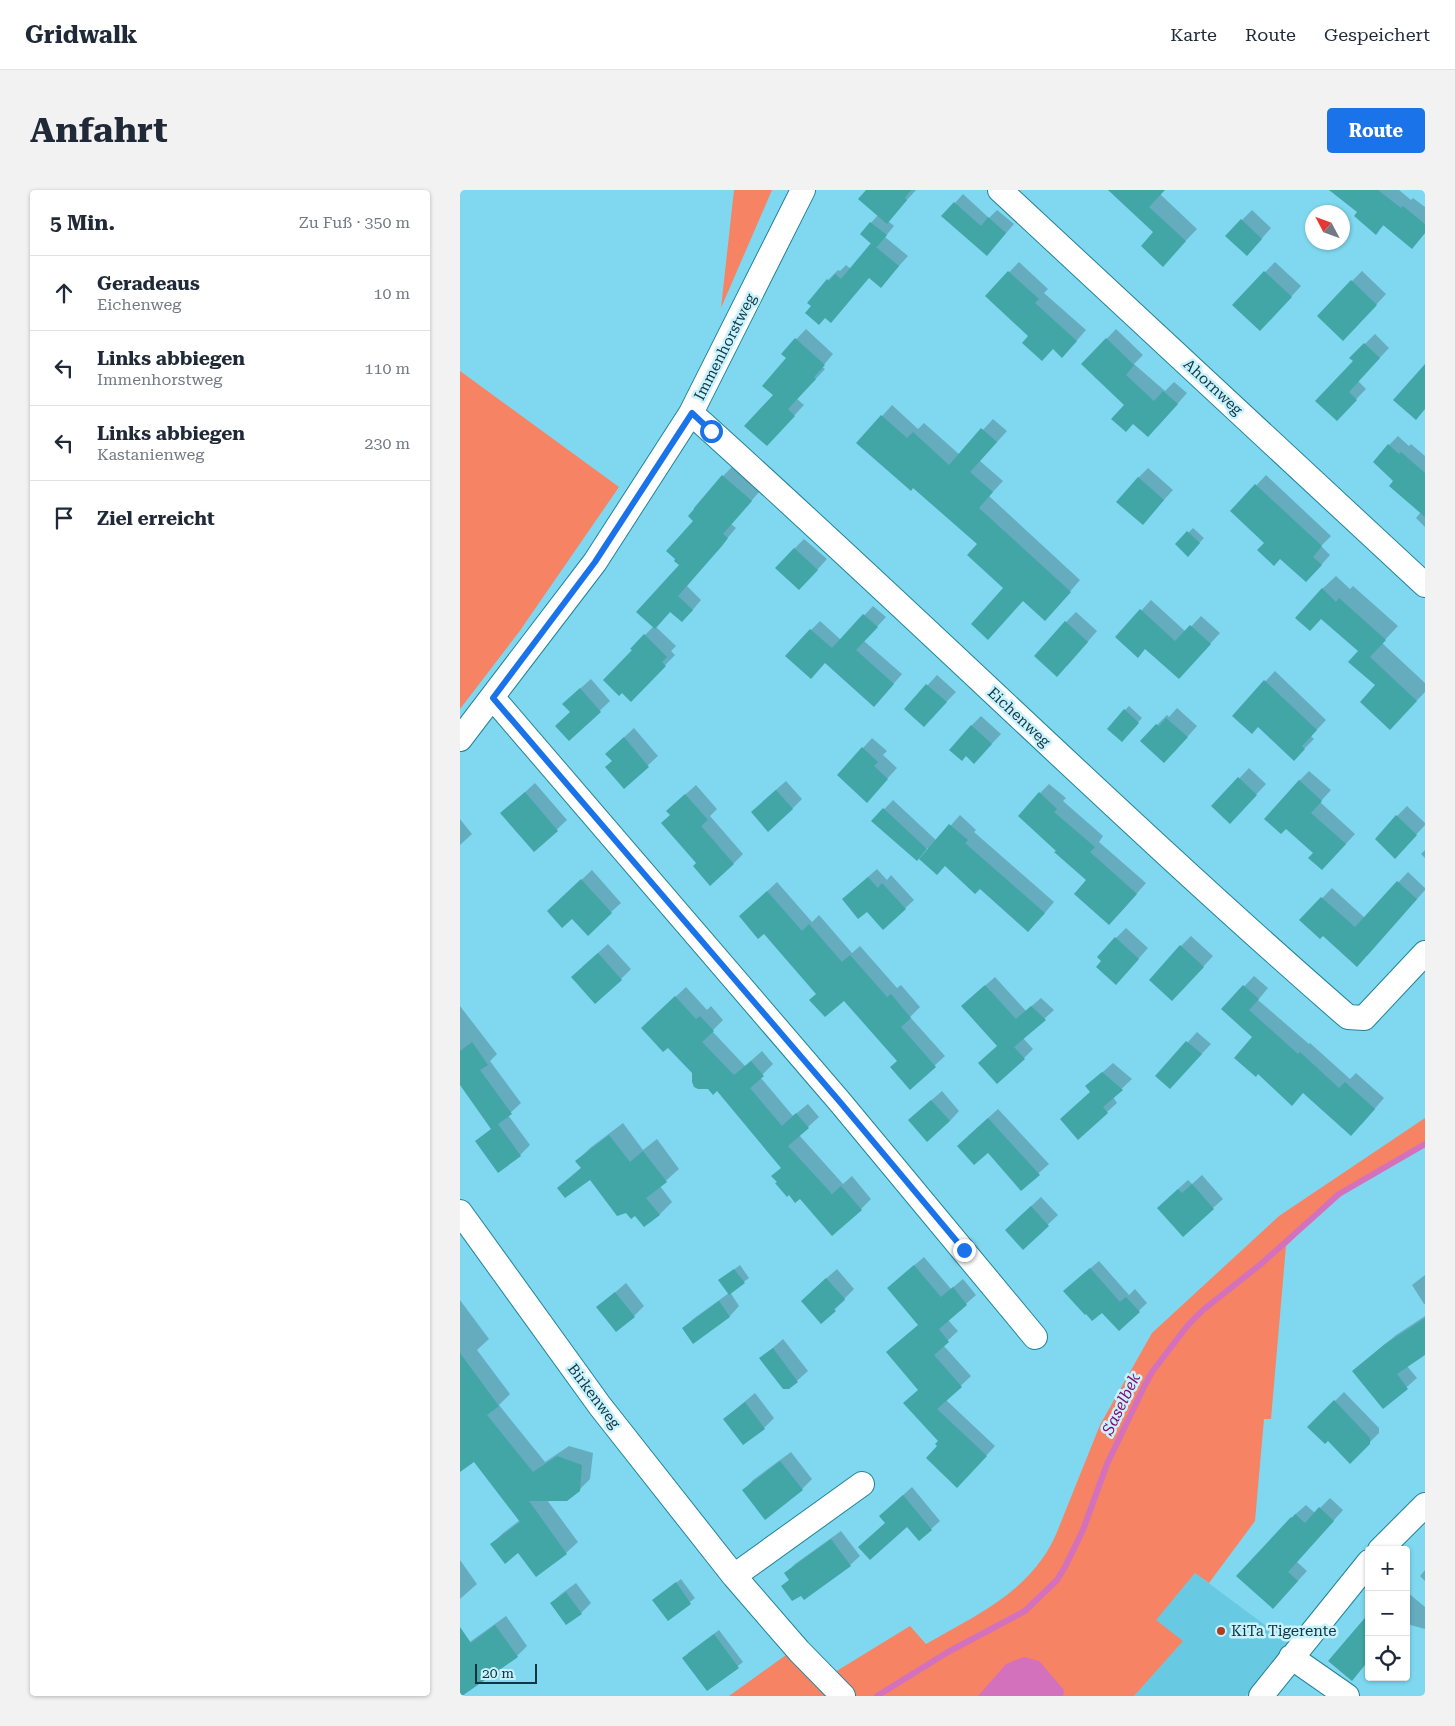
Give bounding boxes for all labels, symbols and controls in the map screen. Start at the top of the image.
text: Gridwalk [25,21,137,49]
text: Karte [1170,24,1217,45]
text: Route [1245,24,1296,45]
text: Gespeichert [1324,24,1430,45]
button: Route [1327,108,1425,153]
text: Anfahrt [30,110,168,151]
north arrow [1305,205,1350,250]
text: 5 Min. [50,211,115,235]
text: Zu Fuß · 350 m [299,213,410,232]
text: Geradeaus [97,272,200,295]
icon: ahead [50,279,78,307]
text: 10 m [373,284,410,303]
street label: Immenhorstweg [690,290,760,403]
text: Eichenweg [97,295,181,314]
text: Links abbiegen [97,347,245,370]
icon: left [50,354,78,382]
street label: Ahornweg [1180,355,1247,419]
text: 110 m [364,359,410,378]
text: Immenhorstweg [97,370,222,389]
route start [700,420,723,443]
text: Links abbiegen [97,422,245,445]
icon: left [50,429,78,457]
text: 230 m [364,434,410,453]
text: Kastanienweg [97,445,204,464]
icon: arrive [50,504,78,532]
text: Ziel erreicht [97,507,215,530]
street label: Eichenweg [984,683,1054,751]
route end [953,1239,976,1262]
street label: Birkenweg [564,1360,625,1432]
water label: Saselbek [1098,1370,1144,1439]
map controls [1365,1546,1410,1681]
button: + [1365,1546,1410,1591]
button: − [1365,1591,1410,1636]
place label: KiTa Tigerente [1231,1622,1337,1640]
marker: KiTa Tigerente [1215,1625,1227,1637]
button: locate [1365,1636,1410,1681]
scale bar [475,1661,538,1684]
text: 20 m [482,1665,514,1681]

